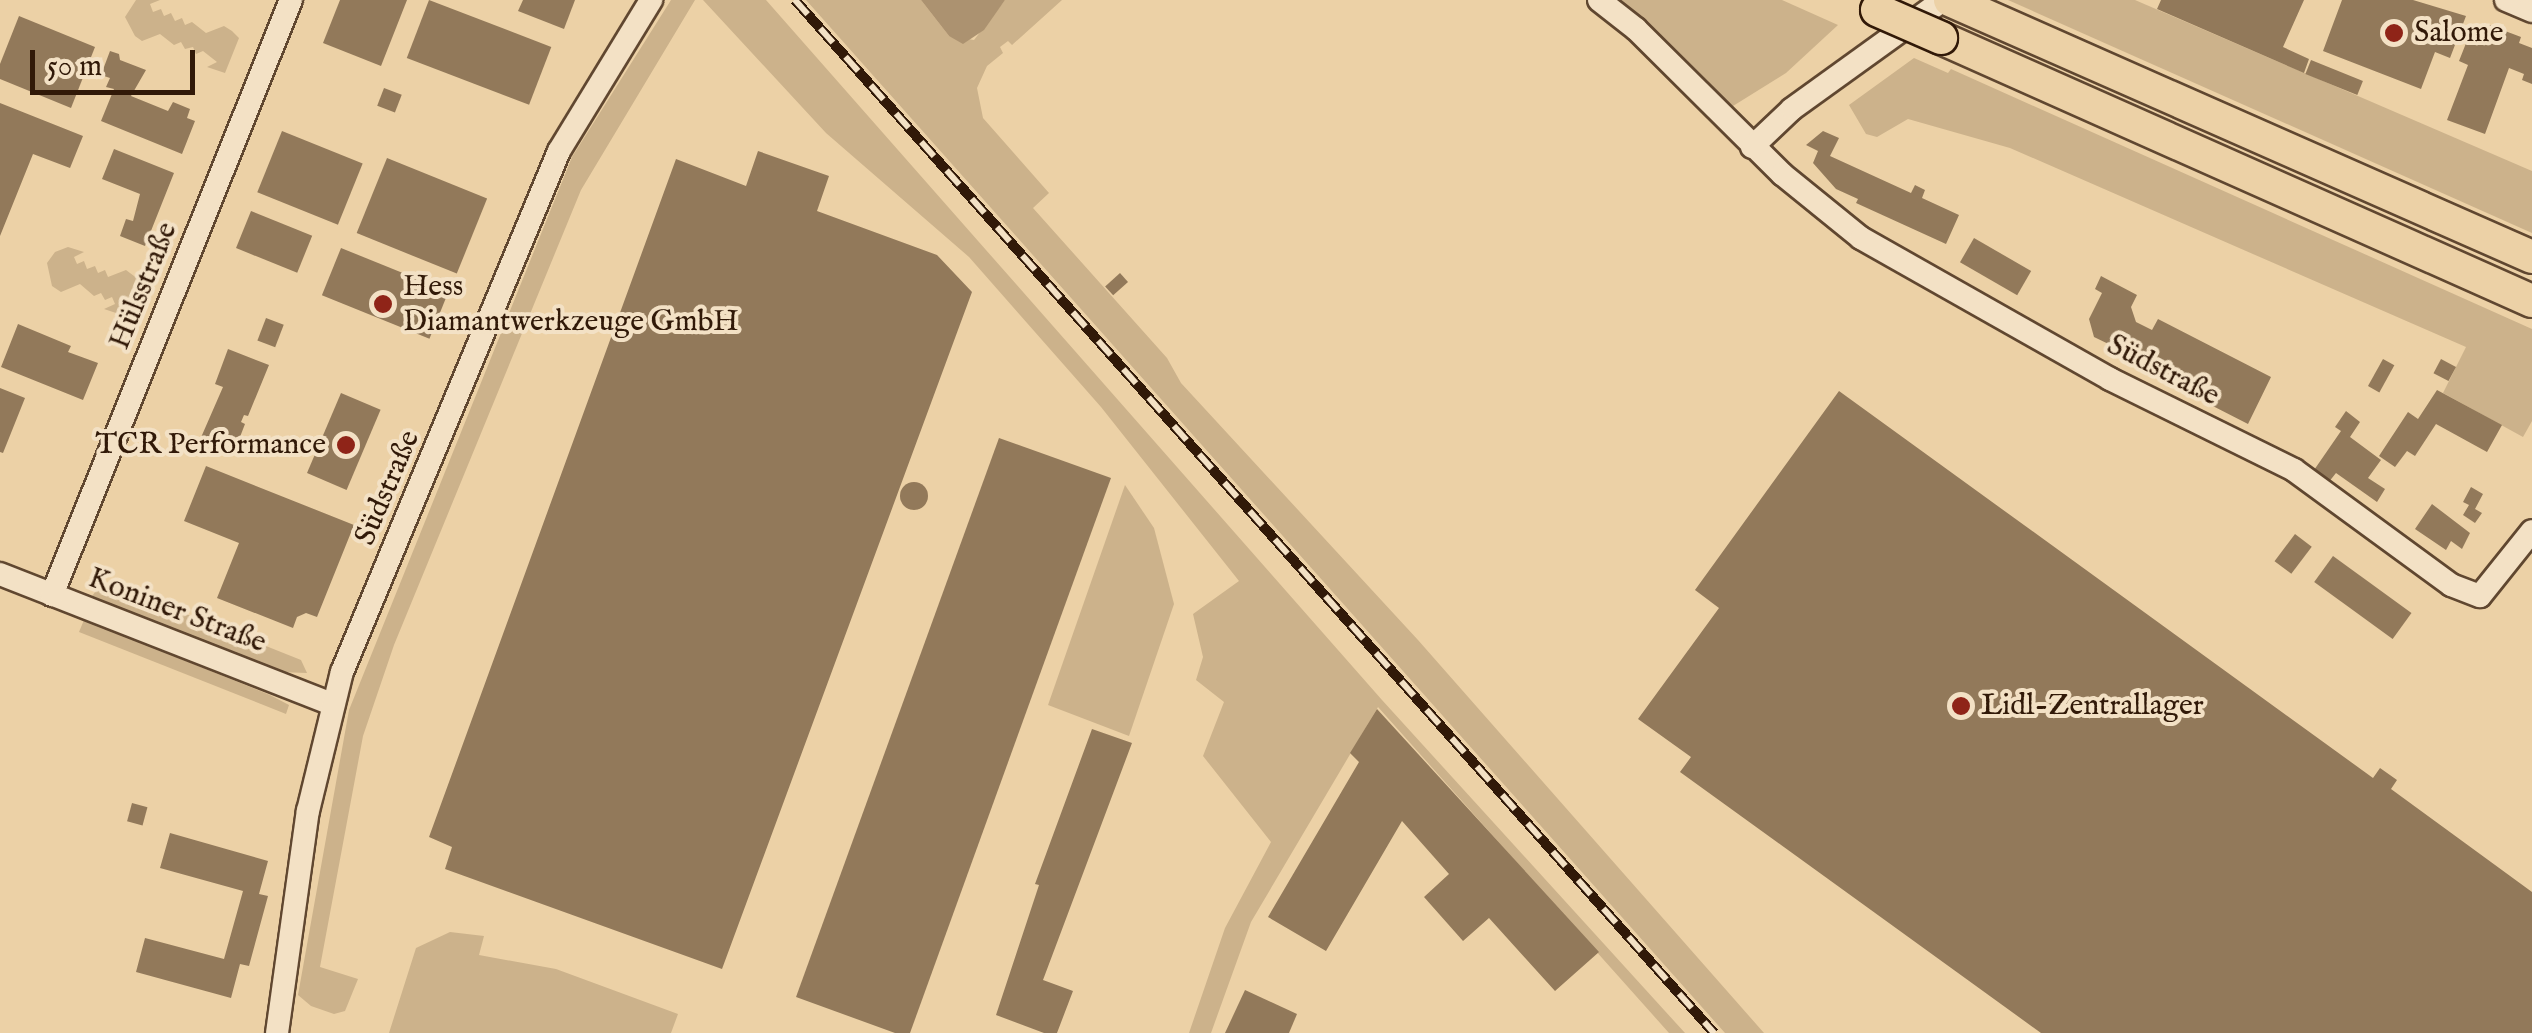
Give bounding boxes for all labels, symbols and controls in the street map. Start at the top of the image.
place label: Salome [2414,15,2503,51]
marker: Salome [2383,22,2405,44]
scale bar [35,30,200,92]
text: 50 m [47,48,102,86]
street label: Hülsstraße [102,217,186,355]
place label: Hess Diamantwerkzeuge GmbH [403,269,739,340]
marker: Hess Diamantwerkzeuge GmbH [372,293,394,315]
street label: Südstraße [2101,327,2225,415]
street label: Südstraße [348,425,428,551]
place label: TCR Performance [95,427,326,463]
marker: TCR Performance [335,434,357,456]
street label: Koniner Straße [83,561,271,661]
place label: Lidl-Zentrallager [1981,688,2204,724]
marker: Lidl-Zentrallager [1950,695,1972,717]

